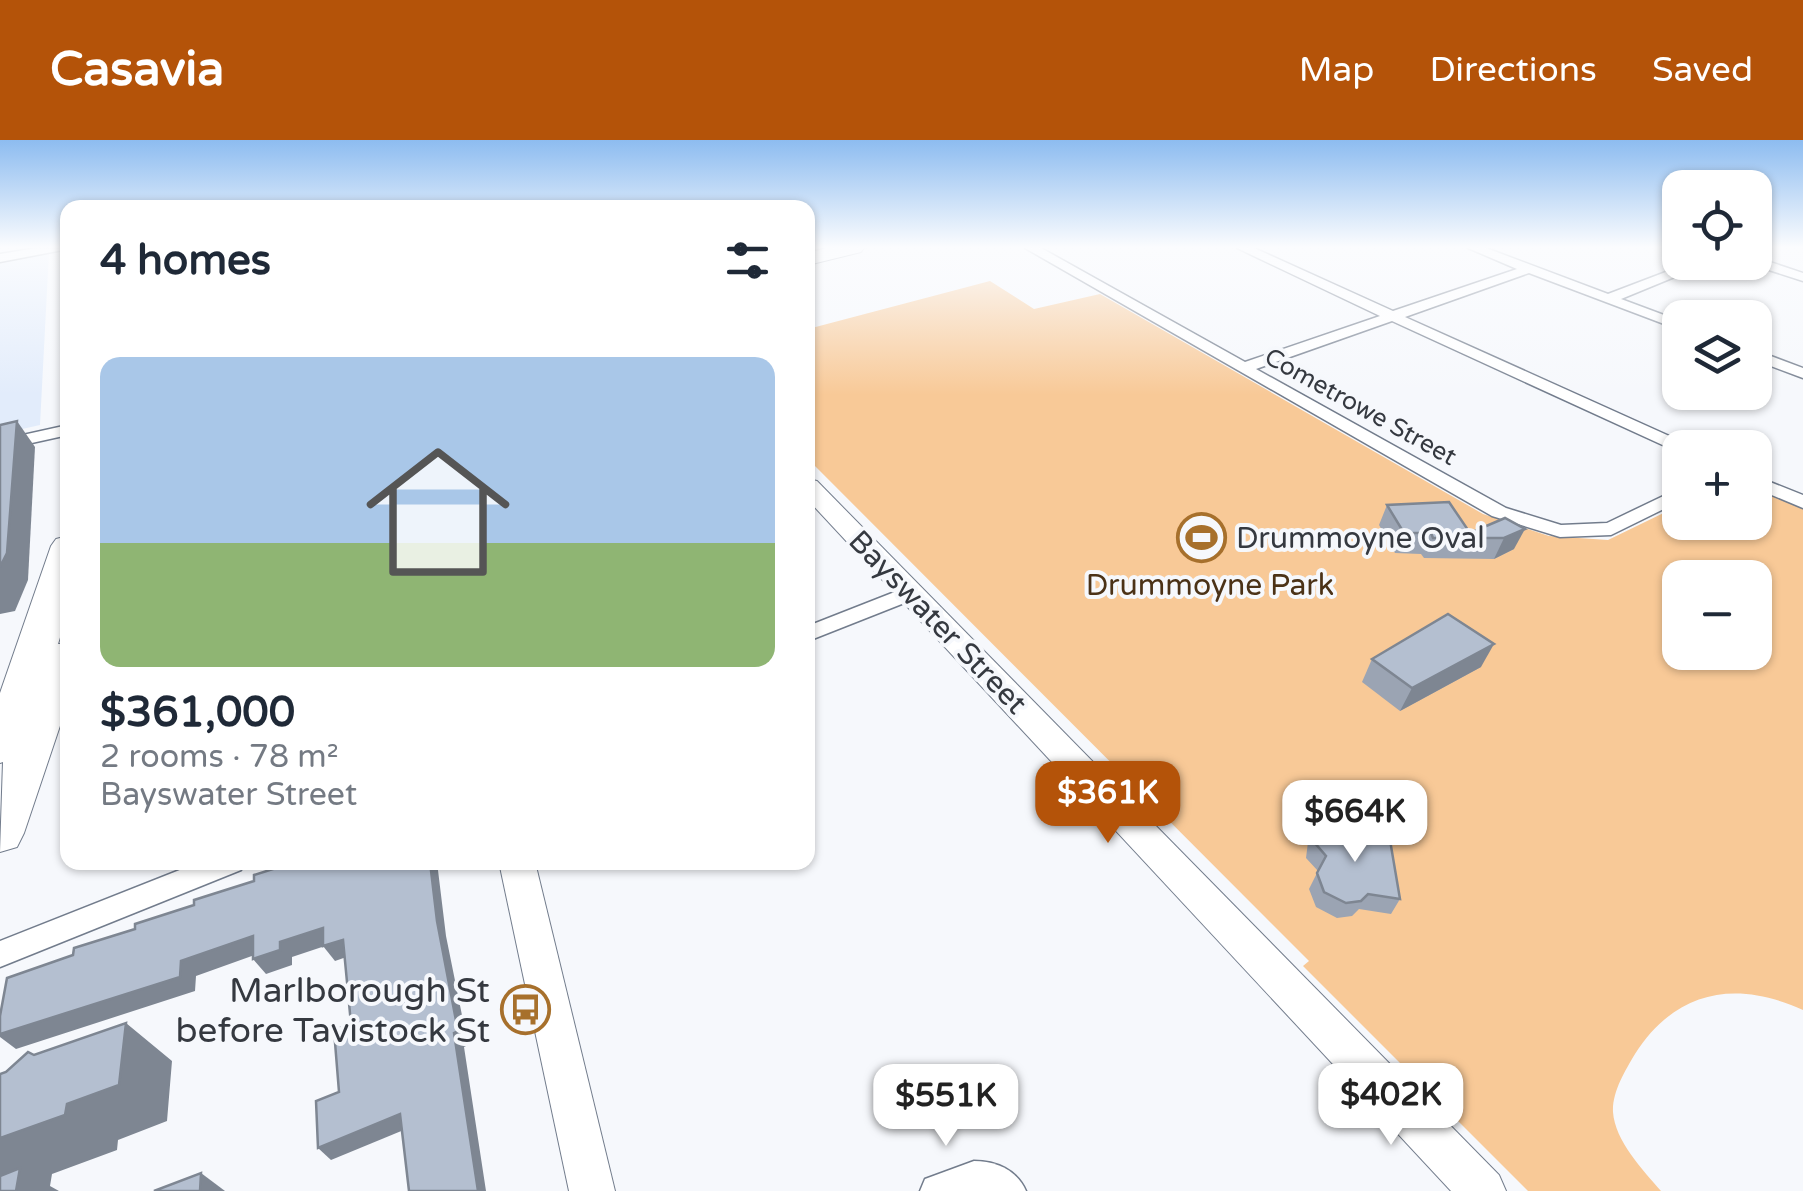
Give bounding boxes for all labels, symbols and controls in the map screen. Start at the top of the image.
text: Casavia [50,41,224,99]
text: Map [1299,49,1374,91]
text: Directions [1429,49,1597,91]
text: Saved [1652,49,1753,91]
map controls [1662,170,1772,670]
button: locate [1662,170,1772,280]
icon: filters [720,233,775,288]
text: 4 homes [100,235,271,286]
button: layers [1662,300,1772,410]
street label: Cometrowe Street [1259,342,1462,472]
icon: home [348,422,528,602]
button: + [1662,430,1772,540]
sports icon: Drummoyne Oval [1175,512,1227,564]
place label: Drummoyne Oval [1236,520,1485,557]
street label: Bayswater Street [841,523,1035,722]
button: − [1662,560,1772,670]
park label: Drummoyne Park [1086,567,1334,604]
text: $361,000 [100,687,295,738]
text: 2 rooms · 78 m² [100,738,339,776]
pin: $361K [1038,761,1178,846]
text: $361K [1057,774,1159,812]
text: Bayswater Street [100,776,357,814]
pin: $664K [1285,780,1425,865]
text: $664K [1304,793,1406,831]
place label: Marlborough St before Tavistock St [175,970,490,1052]
bus stop icon: Marlborough St before Tavistock St [499,984,551,1036]
pin: $402K [1321,1063,1461,1148]
pin: $551K [876,1064,1016,1149]
text: $402K [1340,1076,1442,1114]
text: $551K [895,1077,997,1115]

